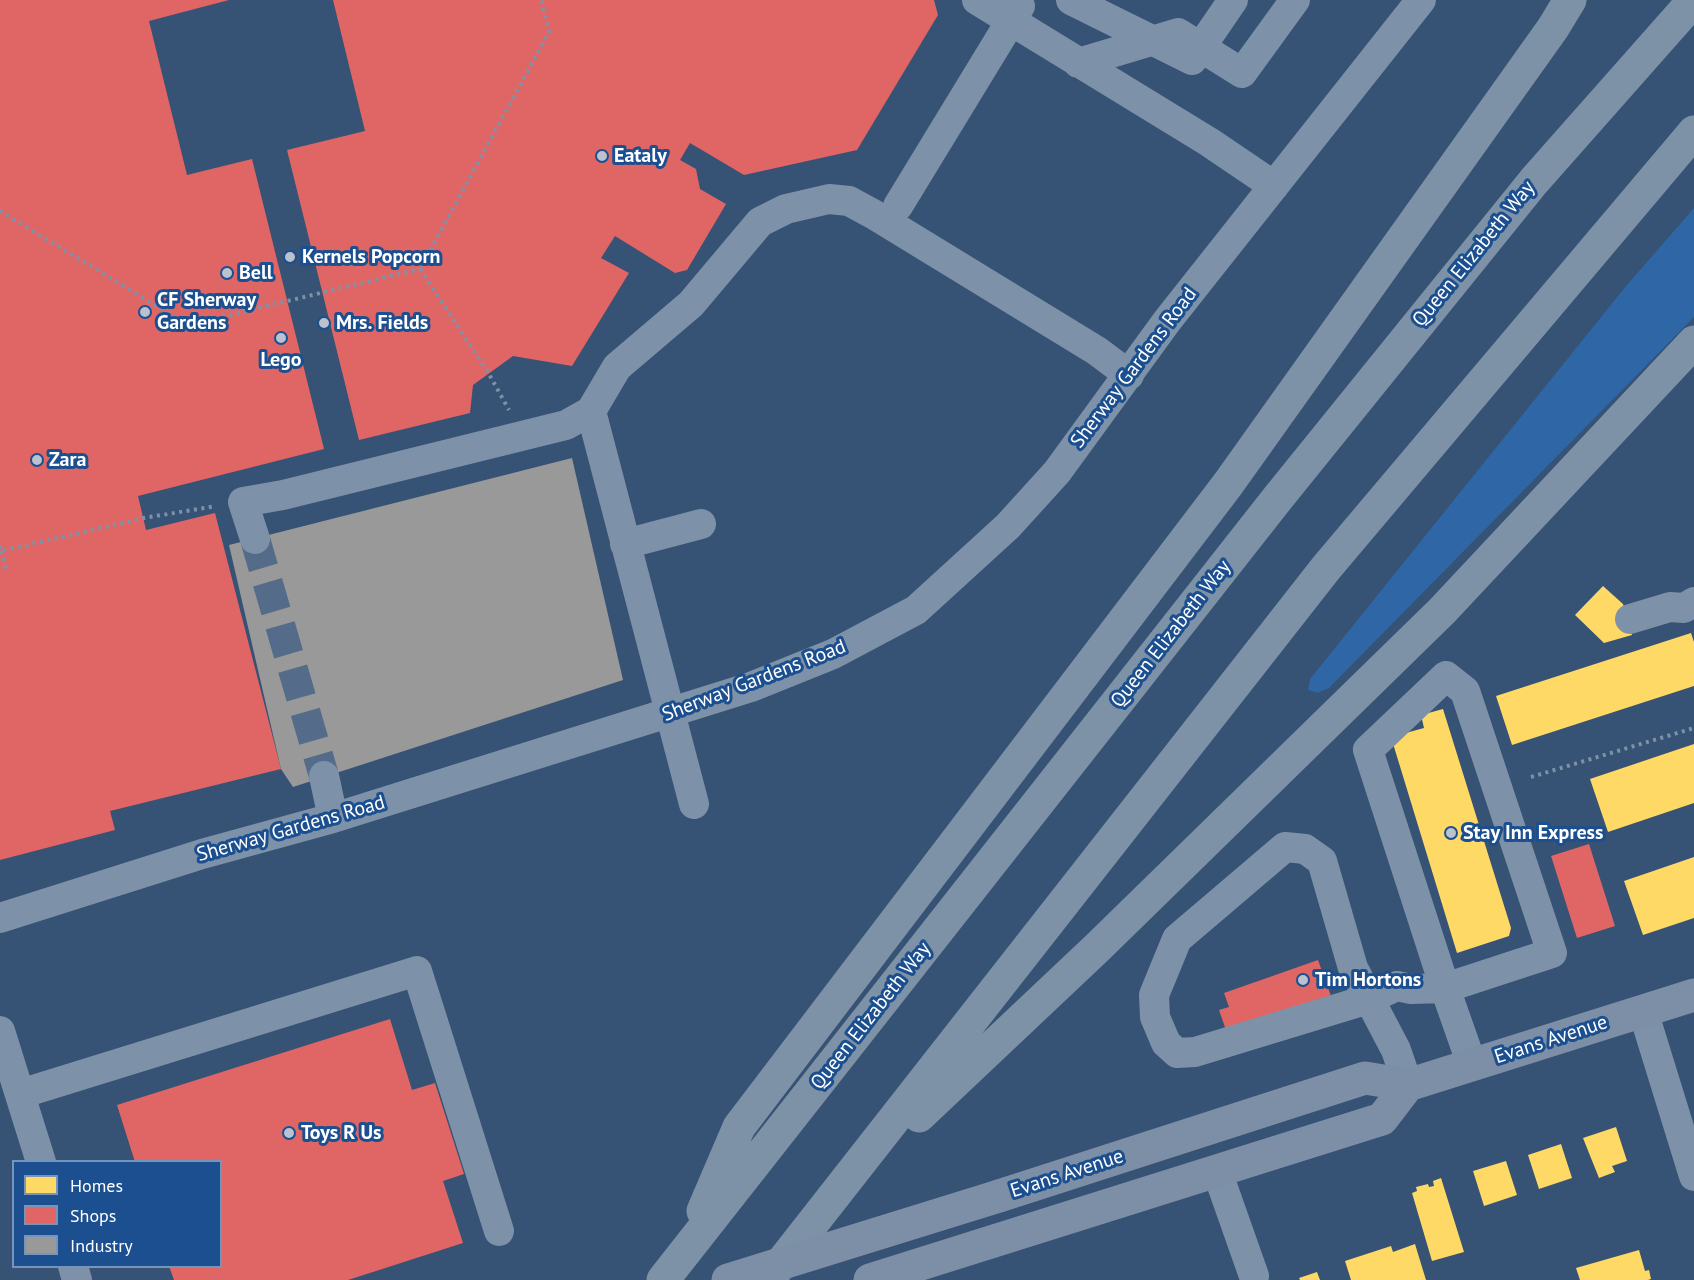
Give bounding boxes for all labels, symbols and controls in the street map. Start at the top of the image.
place label: Eataly [614,144,667,168]
marker: Eataly [595,149,609,163]
street label: Queen Elizabeth Way [1408,176,1540,332]
place label: Kernels Popcorn [302,245,440,269]
marker: Kernels Popcorn [283,250,297,264]
place label: Bell [239,261,273,285]
marker: Bell [220,266,234,280]
street label: Sherway Gardens Road [1066,283,1202,453]
place label: CF Sherway Gardens [157,288,256,335]
marker: CF Sherway Gardens [138,305,152,319]
place label: Mrs. Fields [336,311,428,335]
marker: Mrs. Fields [317,316,331,330]
marker: Lego [274,331,288,345]
place label: Lego [260,348,302,372]
place label: Zara [49,448,86,472]
marker: Zara [30,453,44,467]
street label: Queen Elizabeth Way [1106,555,1236,713]
street label: Sherway Gardens Road [659,635,849,727]
street label: Sherway Gardens Road [194,791,388,867]
place label: Stay Inn Express [1463,821,1603,845]
marker: Stay Inn Express [1444,826,1458,840]
street label: Queen Elizabeth Way [806,937,936,1095]
place label: Tim Hortons [1315,968,1421,992]
marker: Tim Hortons [1296,973,1310,987]
street label: Evans Avenue [1491,1010,1611,1070]
place label: Toys R Us [301,1121,381,1145]
marker: Toys R Us [282,1126,296,1140]
street label: Evans Avenue [1007,1144,1127,1204]
legend [12,1160,222,1268]
text: Homes [70,1174,123,1197]
text: Shops [70,1204,116,1227]
text: Industry [70,1234,133,1257]

